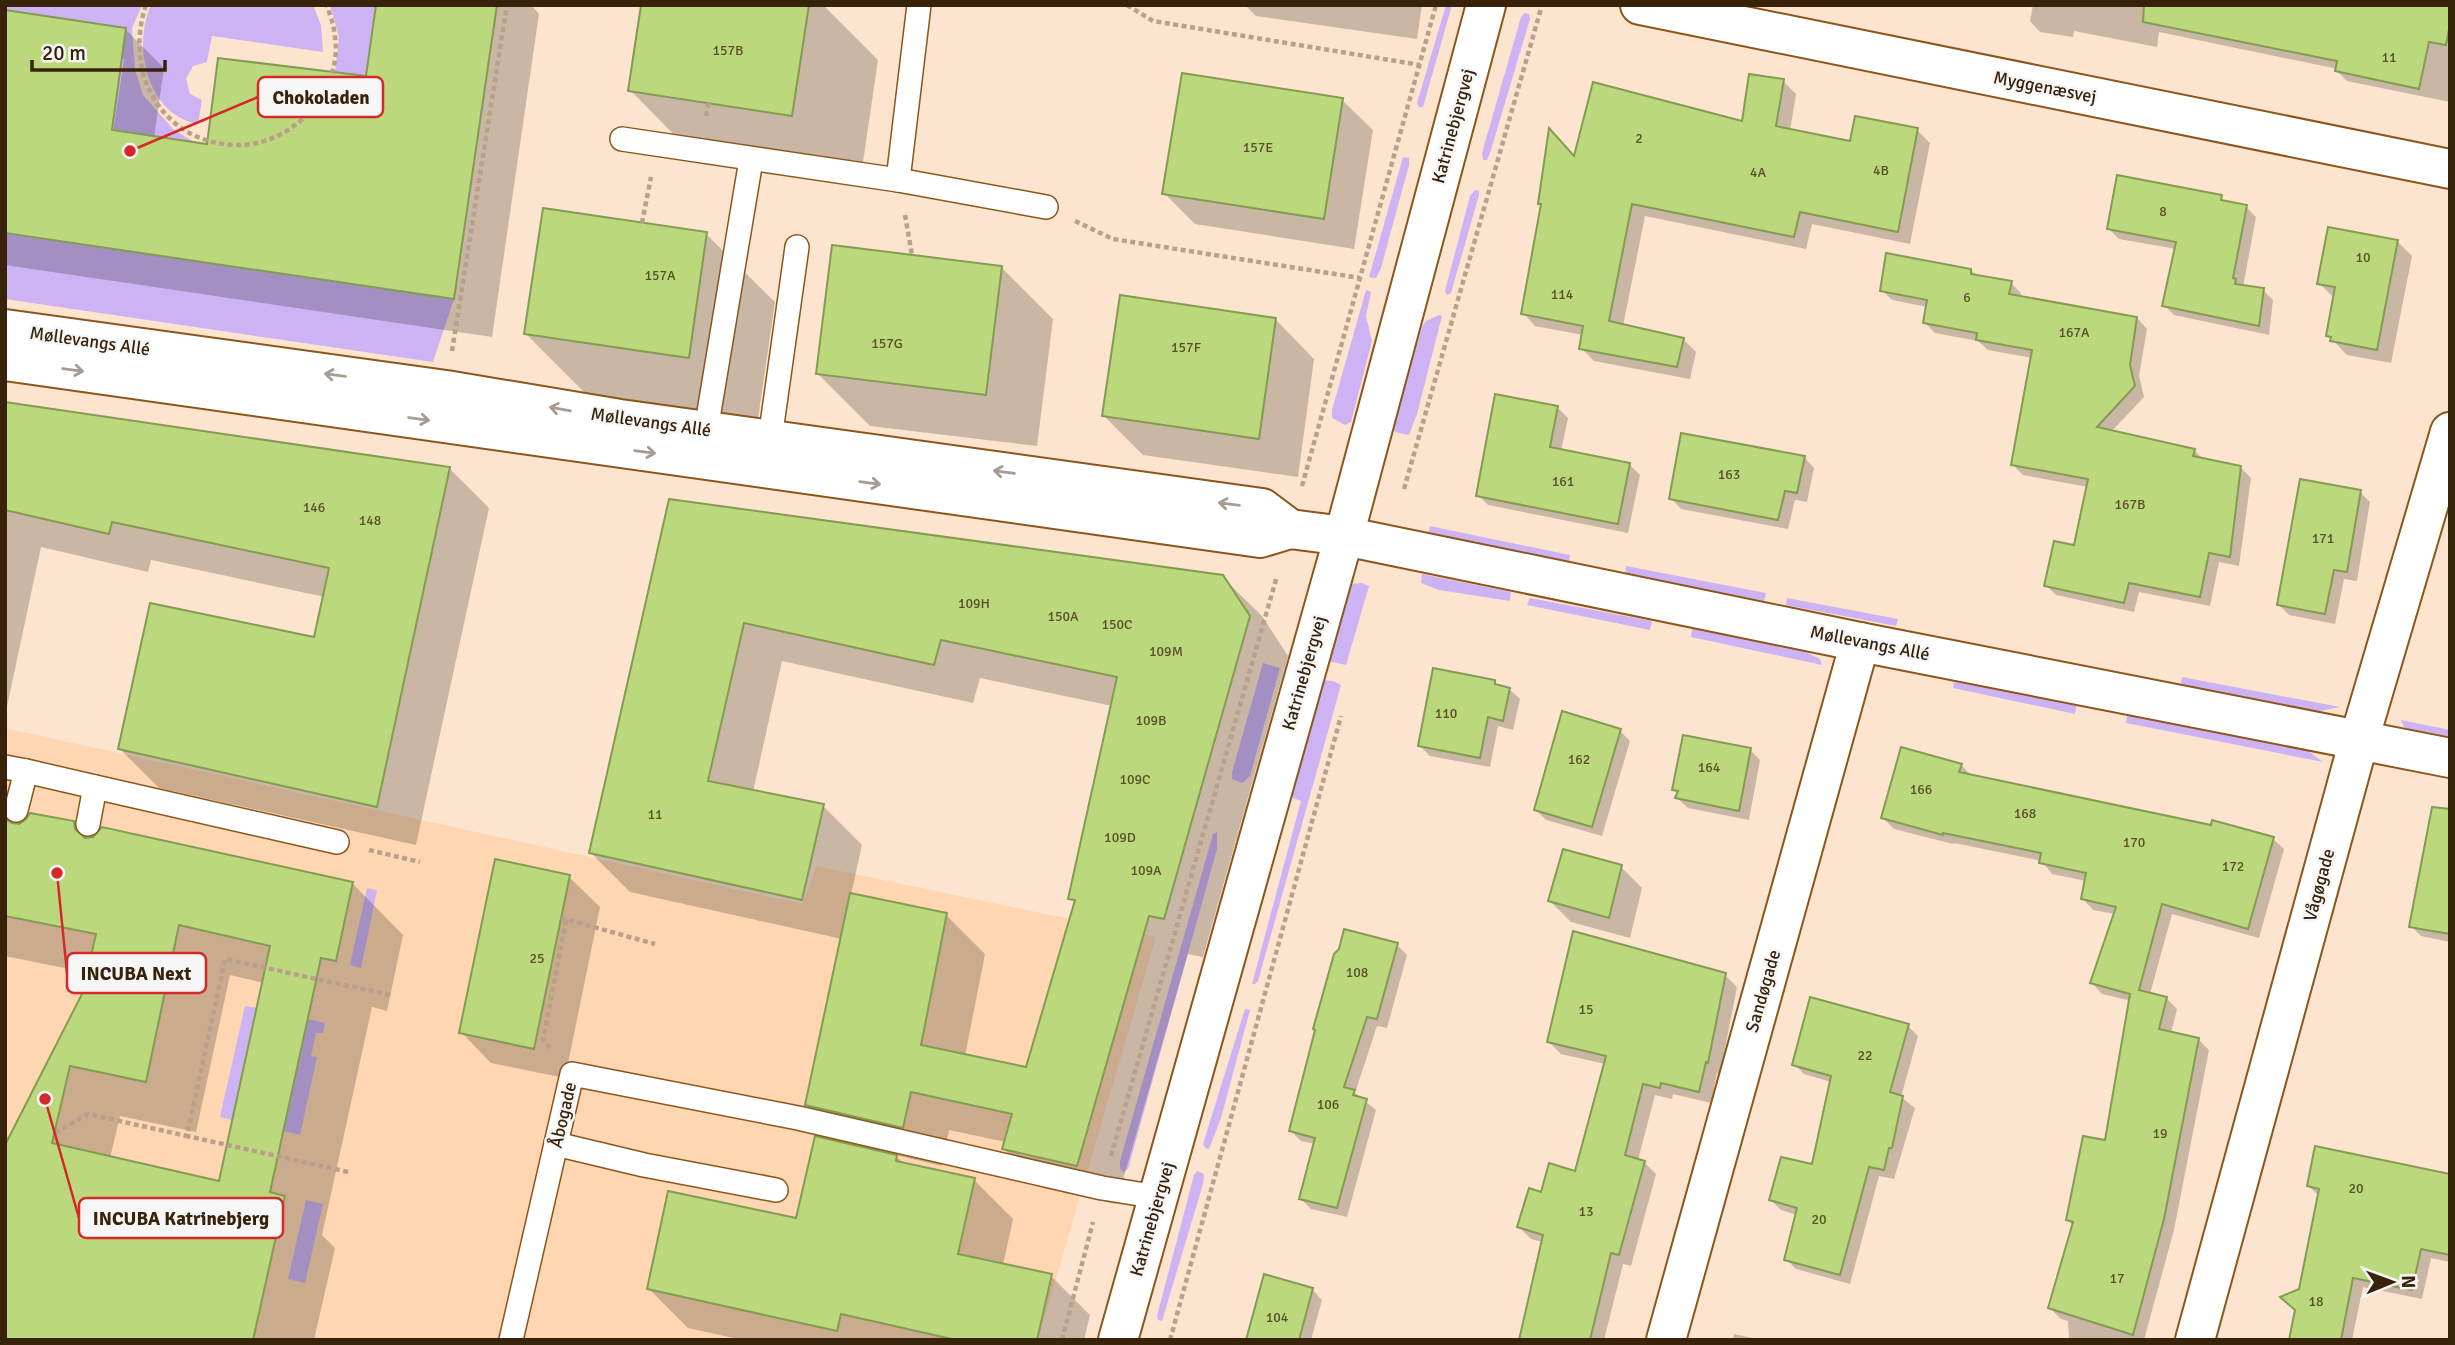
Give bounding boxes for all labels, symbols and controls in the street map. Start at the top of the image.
scale bar [32,28,164,72]
text: 20 m [42,40,86,66]
house number: 157B [712,42,744,59]
house number: 11 [2381,49,2397,66]
street label: Katrinebjergvej [1427,66,1479,186]
street label: Myggenæsvej [1992,66,2098,108]
callout: Chokoladen [258,77,383,117]
text: Chokoladen [272,86,370,110]
house number: 2 [1635,130,1643,147]
house number: 157E [1243,139,1273,156]
house number: 4B [1873,162,1889,179]
house number: 4A [1750,164,1766,181]
house number: 8 [2159,203,2167,220]
house number: 10 [2355,249,2371,266]
house number: 157A [644,267,676,284]
house number: 114 [1551,286,1574,303]
house number: 6 [1963,289,1971,306]
street label: Møllevangs Allé [28,322,152,360]
house number: 167A [2058,324,2090,341]
house number: 157G [871,335,903,352]
house number: 157F [1171,339,1201,356]
one-way arrow [61,364,84,377]
one-way arrow [324,369,347,382]
one-way arrow [549,402,572,415]
street label: Møllevangs Allé [589,403,713,441]
one-way arrow [408,413,430,426]
one-way arrow [633,446,655,459]
one-way arrow [993,465,1016,478]
house number: 163 [1718,466,1740,483]
house number: 161 [1552,473,1574,490]
one-way arrow [858,477,881,490]
house number: 167B [2114,496,2146,513]
one-way arrow [1218,497,1241,510]
house number: 146 [303,499,325,516]
house number: 148 [359,512,381,529]
house number: 171 [2312,530,2334,547]
house number: 109H [958,595,990,612]
house number: 150A [1047,608,1079,625]
street label: Katrinebjergvej [1277,613,1331,733]
house number: 150C [1101,616,1133,633]
street label: Møllevangs Allé [1808,621,1932,665]
house number: 109M [1149,643,1183,660]
house number: 110 [1435,705,1457,722]
house number: 109B [1135,712,1167,729]
house number: 162 [1568,751,1590,768]
house number: 164 [1698,759,1721,776]
house number: 109C [1119,771,1151,788]
house number: 166 [1910,781,1932,798]
house number: 168 [2014,805,2036,822]
house number: 11 [647,806,663,823]
house number: 109D [1104,829,1136,846]
house number: 170 [2123,834,2145,851]
street label: Vågøgade [2299,846,2339,924]
house number: 172 [2222,858,2244,875]
house number: 109A [1130,862,1162,879]
street label: Sandøgade [1741,947,1785,1035]
house number: 25 [529,950,545,967]
callout: INCUBA Next [67,953,206,993]
text: INCUBA Next [81,962,191,986]
house number: 108 [1346,964,1368,981]
house number: 15 [1578,1001,1594,1018]
house number: 22 [1857,1047,1873,1064]
street label: Åbogade [545,1080,581,1150]
house number: 106 [1317,1096,1339,1113]
house number: 19 [2152,1125,2168,1142]
street label: Katrinebjergvej [1125,1159,1179,1279]
house number: 20 [2348,1180,2364,1197]
callout: INCUBA Katrinebjerg [79,1198,283,1238]
house number: 13 [1578,1203,1594,1220]
text: INCUBA Katrinebjerg [93,1207,269,1231]
house number: 20 [1811,1211,1827,1228]
north arrow [2357,1247,2427,1317]
house number: 17 [2109,1270,2125,1287]
text: N [2396,1275,2420,1289]
house number: 18 [2308,1293,2324,1310]
house number: 104 [1266,1309,1289,1326]

